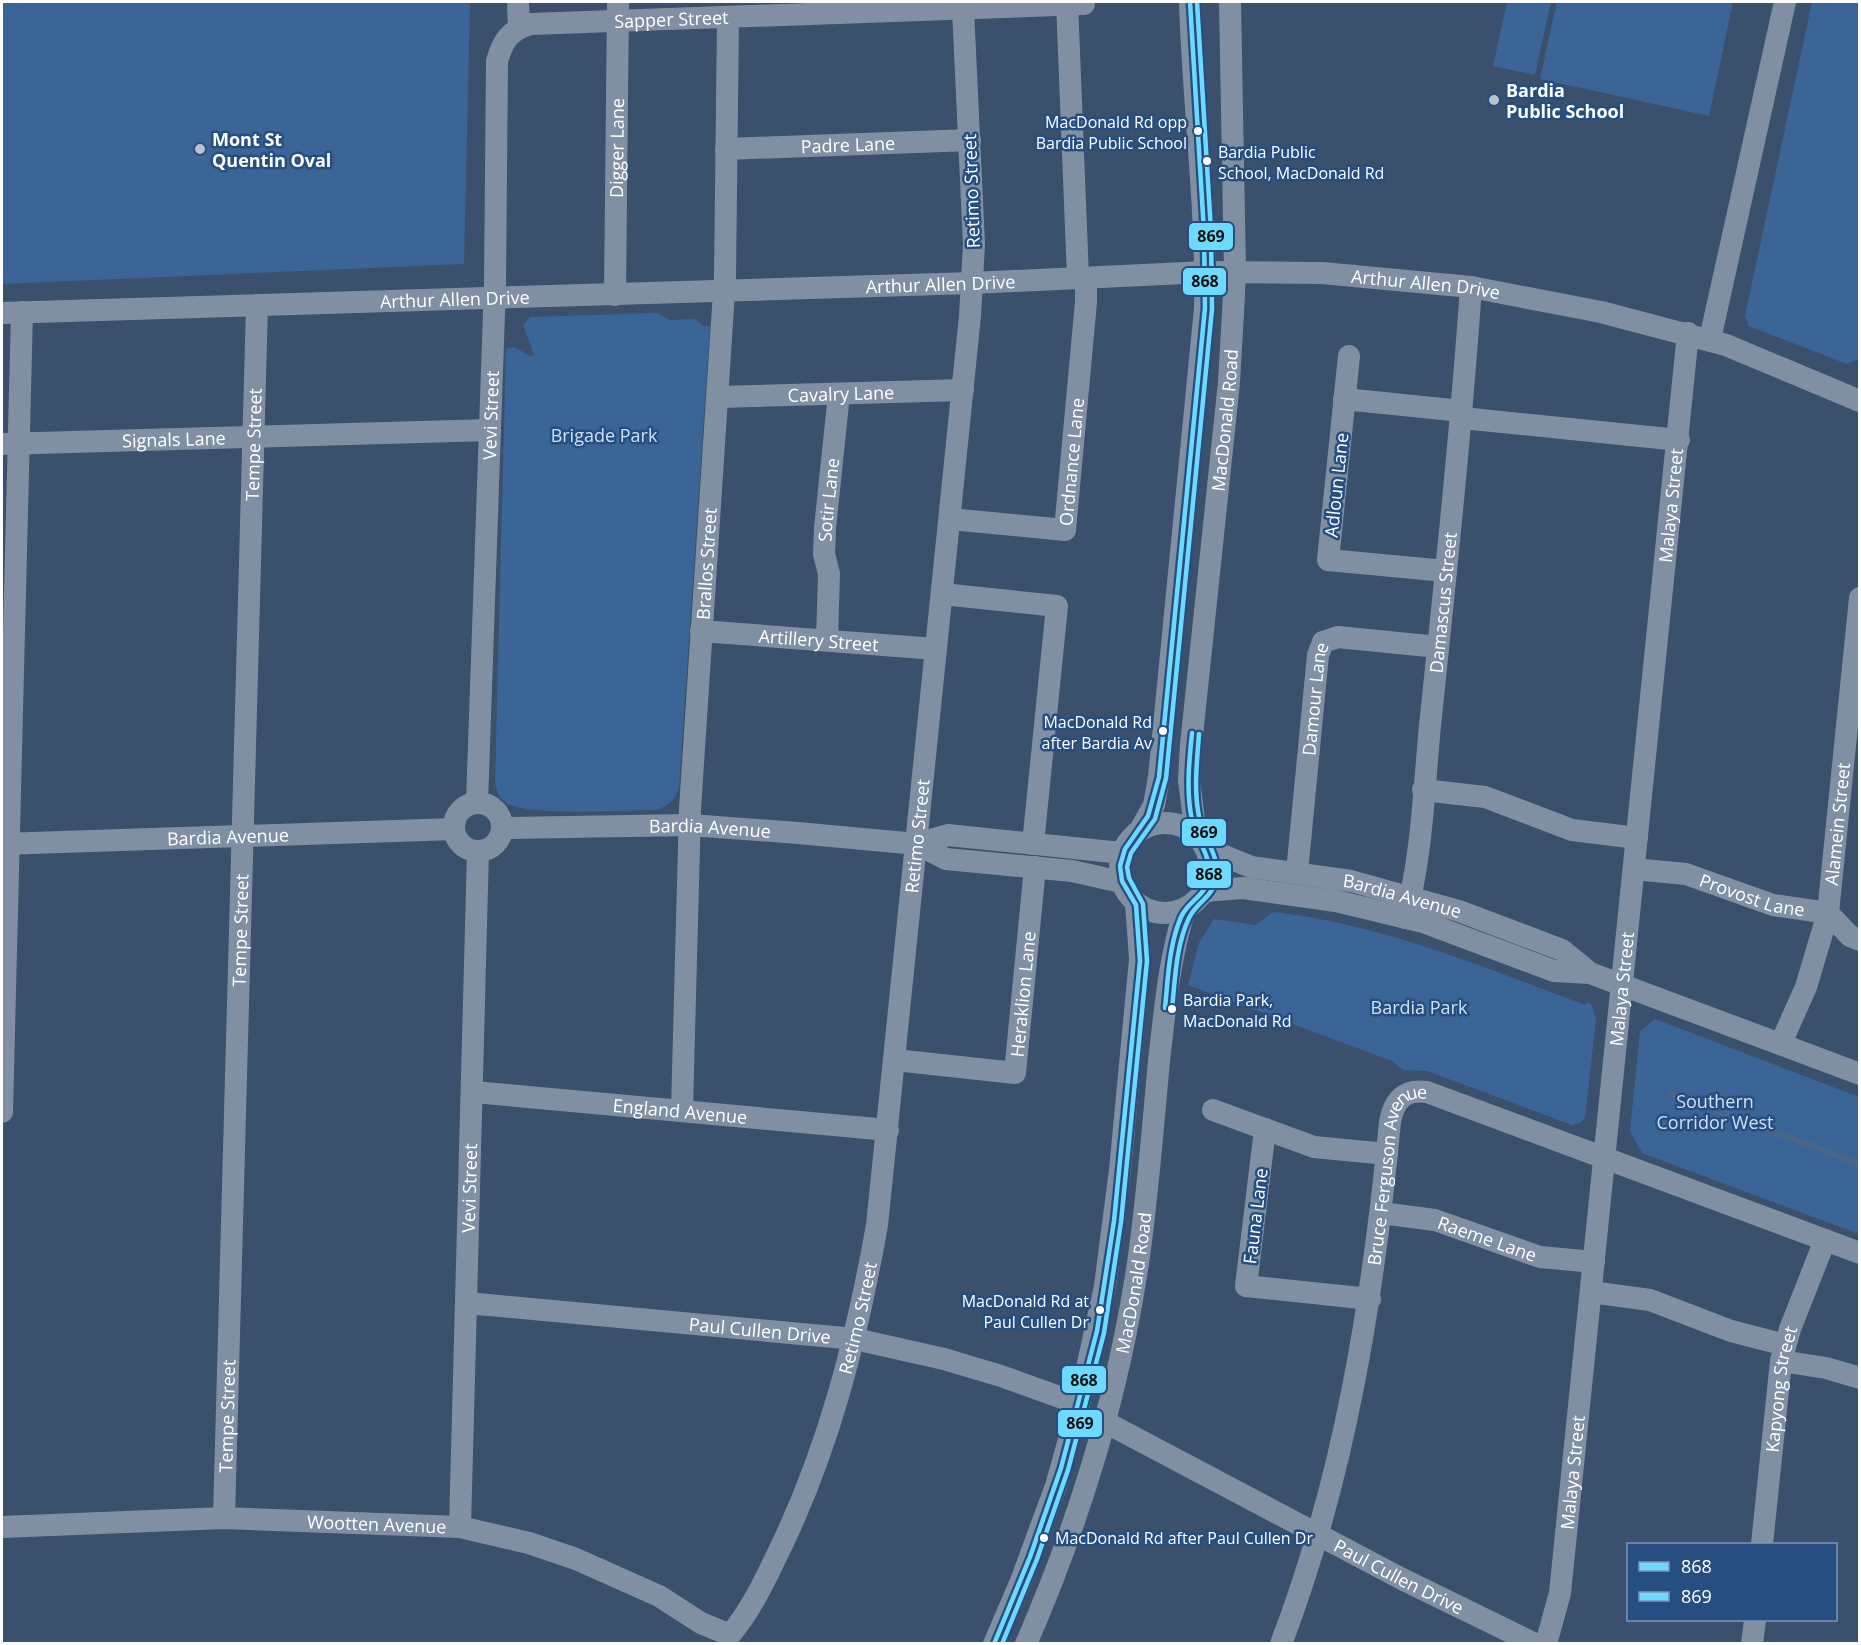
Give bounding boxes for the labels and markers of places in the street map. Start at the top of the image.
place label: Bardia Public School [1506,78,1624,123]
marker: Bardia Public School [1487,93,1501,107]
place label: MacDonald Rd opp Bardia Public School [1036,111,1187,154]
marker: MacDonald Rd opp Bardia Public School [1192,125,1204,137]
place label: Mont St Quentin Oval [212,127,331,172]
place label: Bardia Public School, MacDonald Rd [1218,141,1384,184]
marker: Mont St Quentin Oval [193,142,207,156]
marker: Bardia Public School, MacDonald Rd [1201,155,1213,167]
place label: MacDonald Rd after Bardia Av [1042,711,1152,754]
marker: MacDonald Rd after Bardia Av [1157,725,1169,737]
place label: Bardia Park, MacDonald Rd [1183,989,1292,1032]
marker: Bardia Park, MacDonald Rd [1166,1003,1178,1015]
place label: MacDonald Rd at Paul Cullen Dr [962,1290,1089,1333]
marker: MacDonald Rd at Paul Cullen Dr [1094,1304,1106,1316]
place label: MacDonald Rd after Paul Cullen Dr [1055,1527,1313,1549]
marker: MacDonald Rd after Paul Cullen Dr [1038,1532,1050,1544]

